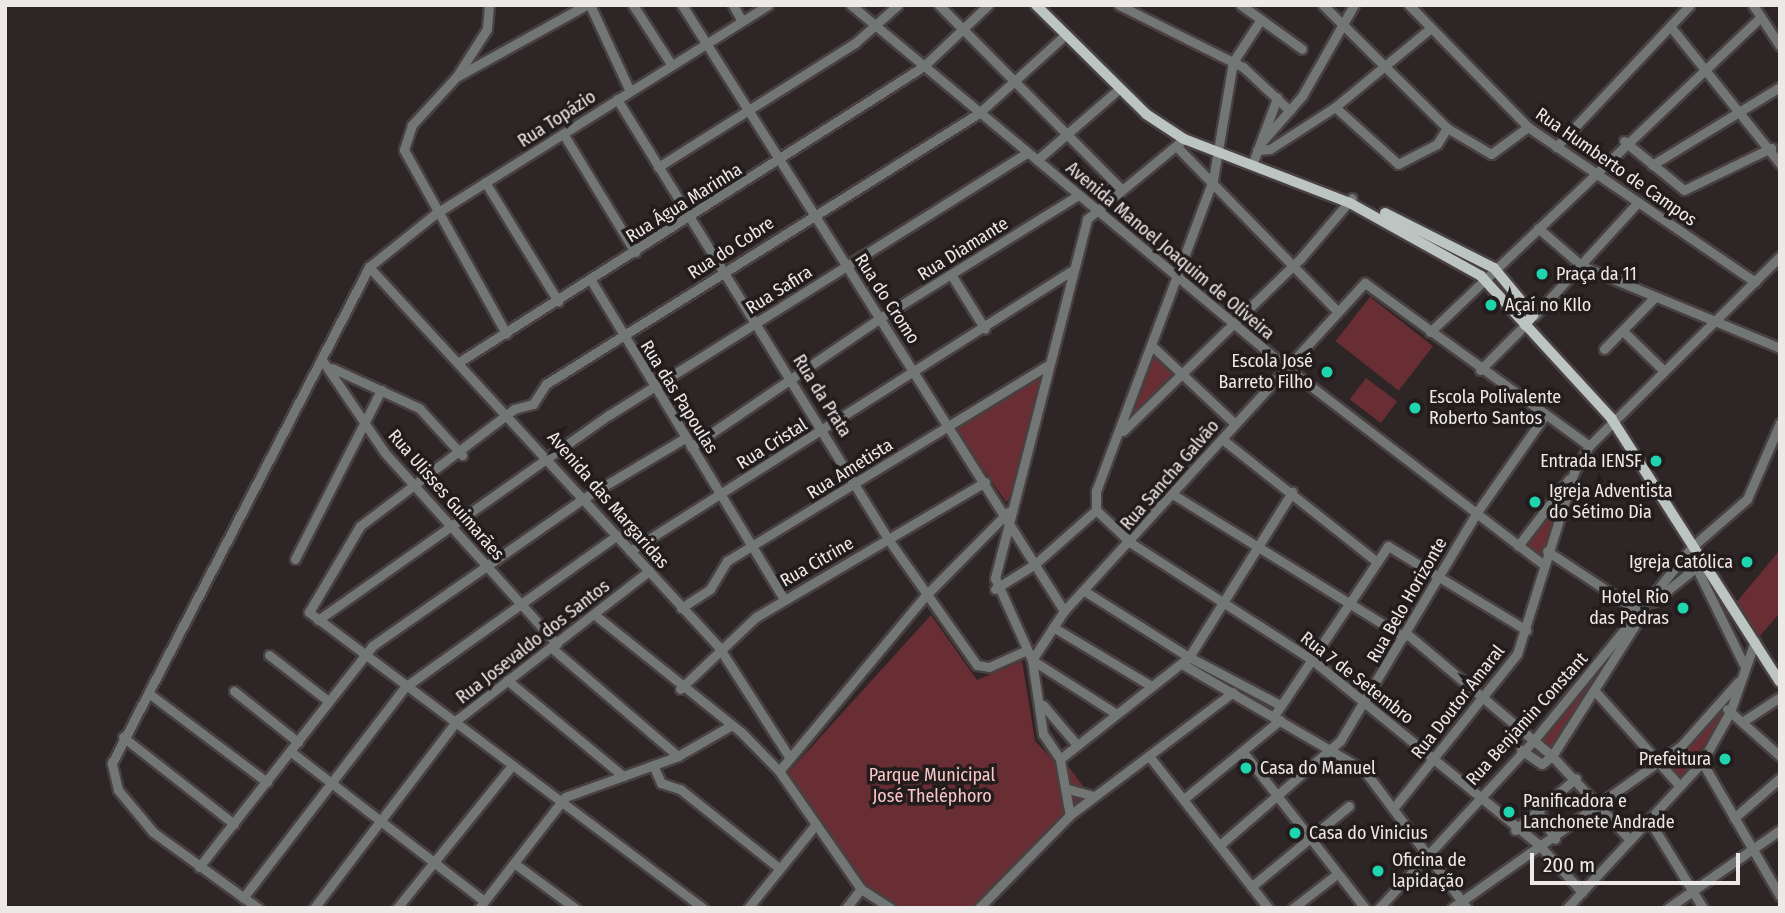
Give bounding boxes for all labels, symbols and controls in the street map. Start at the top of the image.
street label: Rua Topázio [514,86,600,152]
street label: Rua Humberto de Campos [1531,103,1701,231]
street label: Avenida Manoel Joaquim de Oliveira [1061,157,1279,345]
street label: Rua Água Marinha [622,159,746,247]
street label: Rua do Cobre [684,212,778,284]
street label: Rua Diamante [914,213,1012,285]
street label: Rua do Cromo [850,250,924,348]
street label: Rua Safira [742,261,816,319]
place label: Praça da 11 [1556,263,1637,285]
marker: Praça da 11 [1534,266,1550,282]
place label: Açaí no KIlo [1505,294,1591,316]
marker: Açaí no KIlo [1483,297,1499,313]
street label: Rua das Papoulas [636,336,722,458]
street label: Rua da Prata [788,351,856,441]
place label: Escola José Barreto Filho [1219,351,1313,394]
marker: Escola José Barreto Filho [1319,364,1335,380]
place label: Escola Polivalente Roberto Santos [1429,387,1561,430]
marker: Escola Polivalente Roberto Santos [1407,400,1423,416]
street label: Rua Cristal [733,414,811,474]
street label: Rua Sancha Galvão [1116,415,1224,535]
street label: Rua Ulisses Guimarães [383,425,509,565]
street label: Avenida das Margaridas [543,427,673,573]
street label: Rua Ametista [803,434,897,504]
place label: Entrada IENSF [1540,450,1642,472]
marker: Entrada IENSF [1648,453,1664,469]
place label: Igreja Adventista do Sétimo Dia [1549,481,1673,524]
marker: Igreja Adventista do Sétimo Dia [1527,494,1543,510]
street label: Rua Citrine [777,532,857,592]
street label: Rua Belo Horizonte [1362,534,1452,666]
place label: Igreja Católica [1629,551,1733,573]
marker: Igreja Católica [1739,554,1755,570]
street label: Rua Josevaldo dos Santos [452,575,614,709]
place label: Hotel Rio das Pedras [1589,587,1669,630]
marker: Hotel Rio das Pedras [1675,600,1691,616]
street label: Rua 7 de Setembro [1296,627,1418,729]
street label: Rua Doutor Amaral [1407,641,1509,763]
street label: Rua Benjamin Constant [1462,648,1592,790]
place label: Prefeitura [1639,748,1711,770]
marker: Prefeitura [1717,751,1733,767]
place label: Casa do Manuel [1260,757,1376,779]
marker: Casa do Manuel [1238,760,1254,776]
park label: Parque Municipal José Theléphoro [869,765,995,808]
place label: Panificadora e Lanchonete Andrade [1523,791,1675,834]
marker: Panificadora e Lanchonete Andrade [1501,804,1517,820]
place label: Casa do Vinicius [1309,822,1428,844]
marker: Casa do Vinicius [1287,825,1303,841]
scale bar [1533,839,1743,883]
place label: Oficina de lapidação [1392,850,1466,892]
text: 200 m [1543,852,1595,878]
marker: Oficina de lapidação [1370,863,1386,879]

